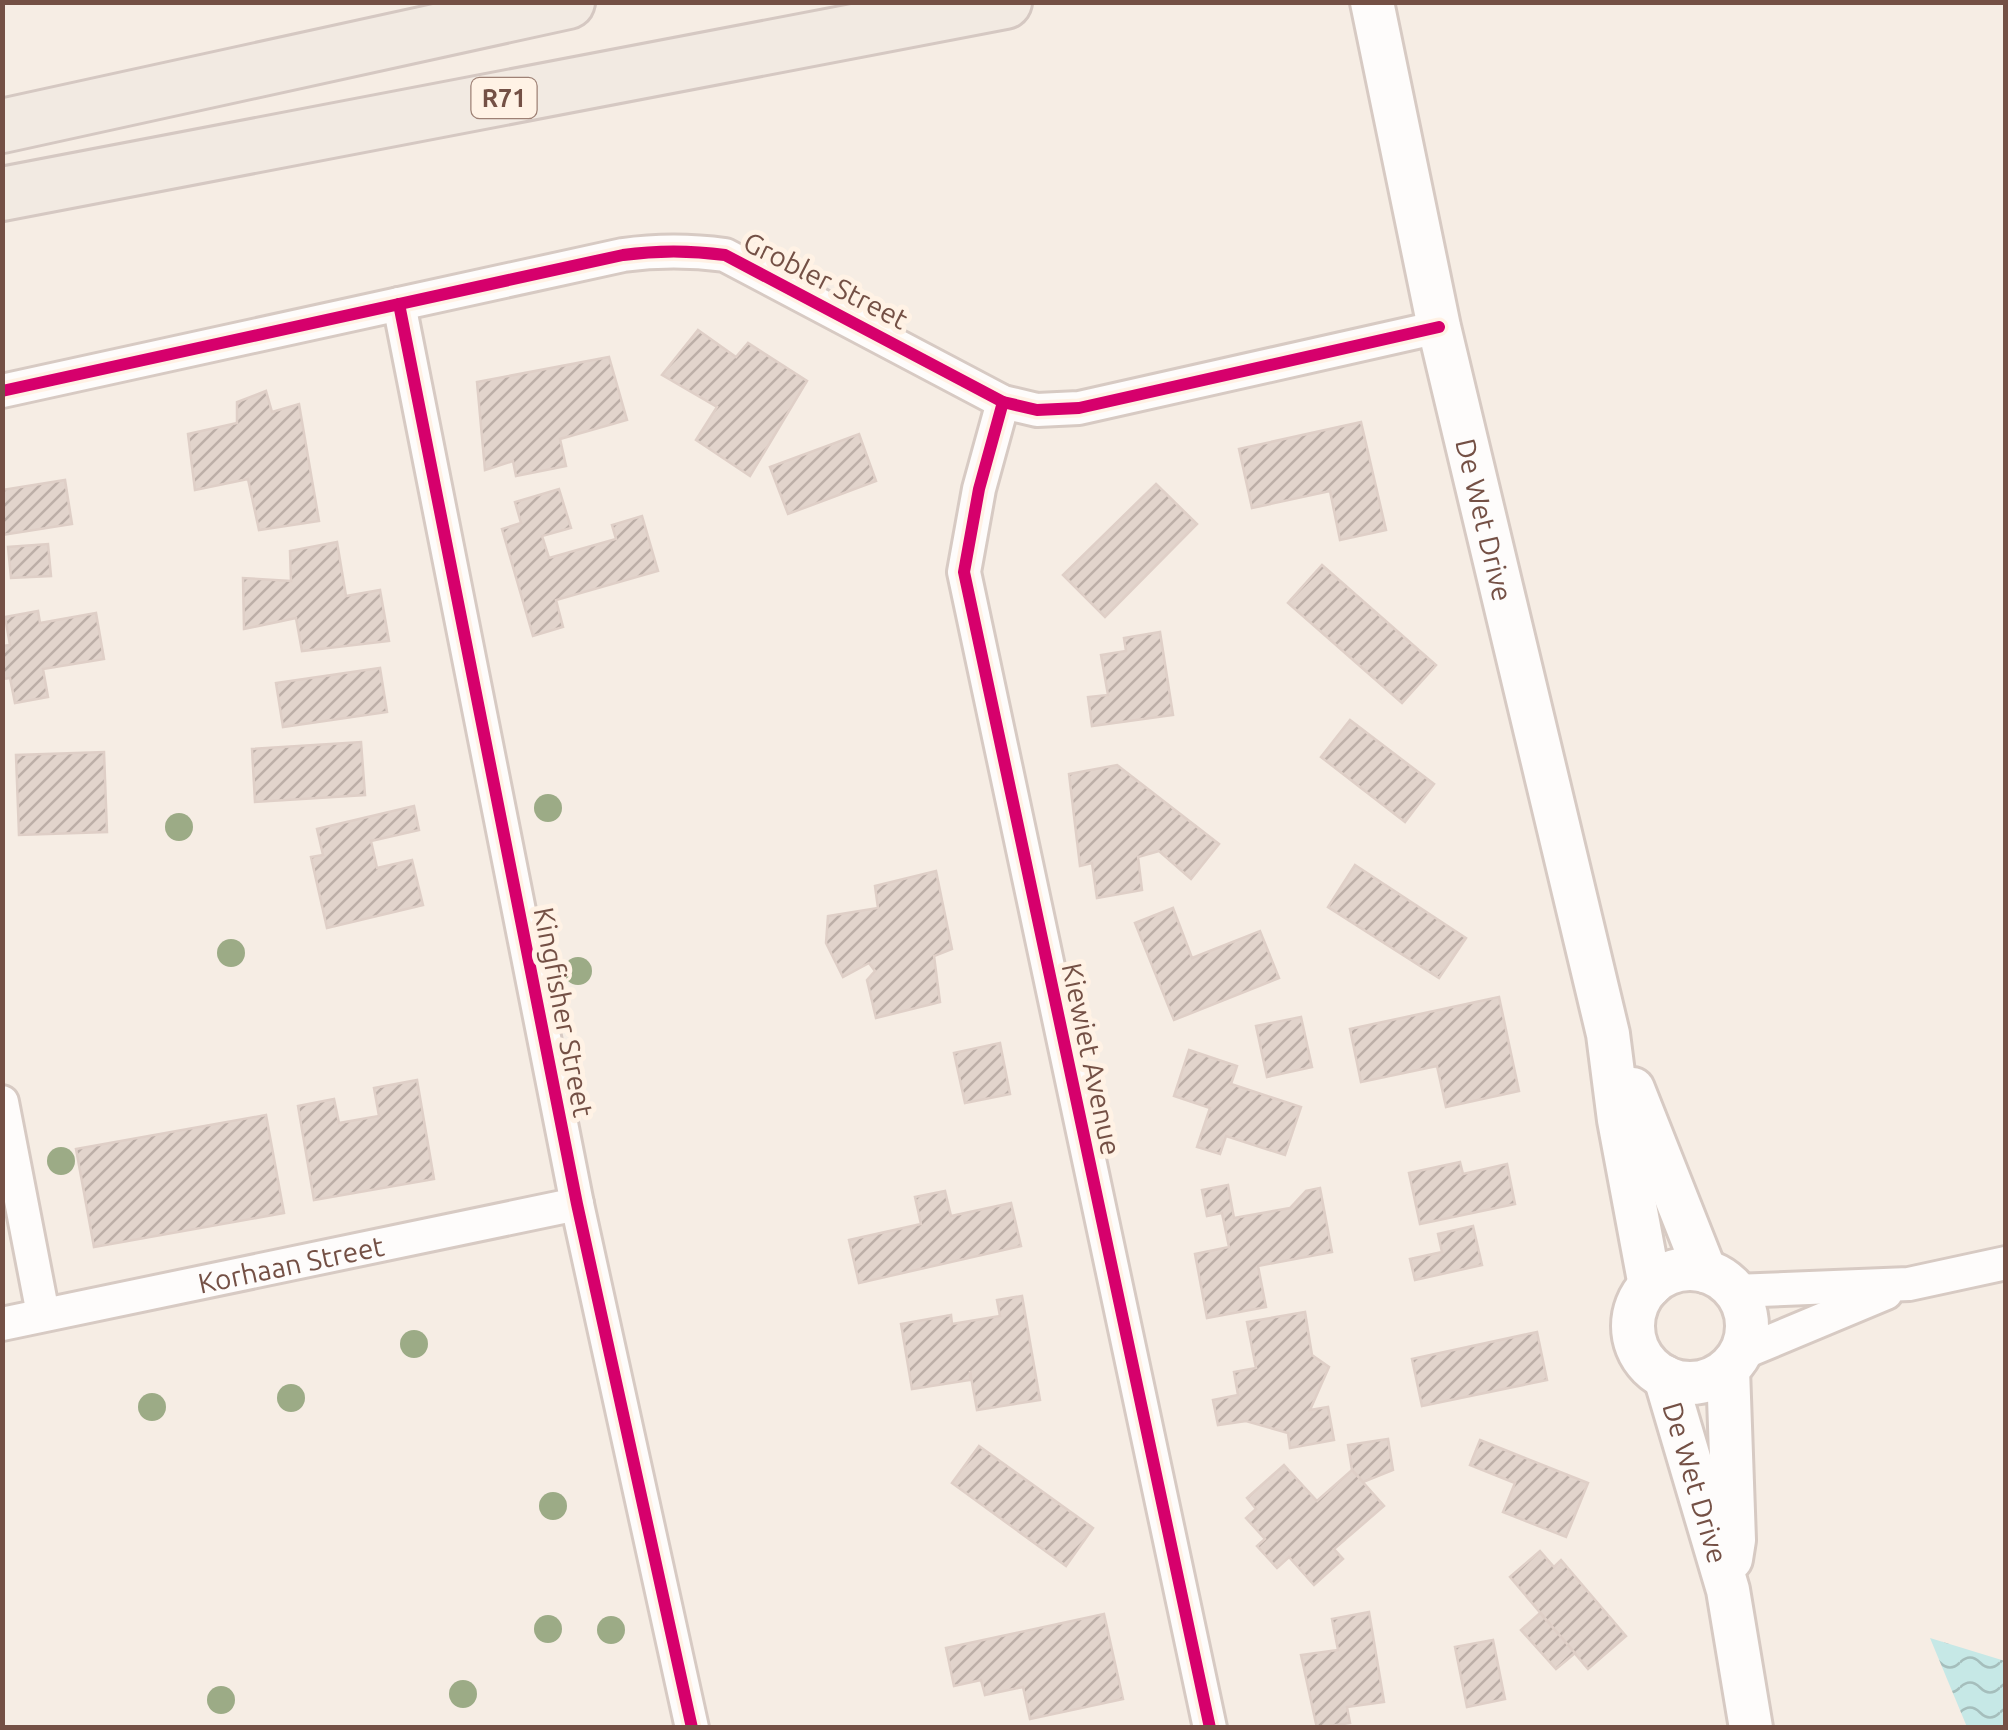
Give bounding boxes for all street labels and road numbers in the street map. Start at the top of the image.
road number: R71 [472,78,536,118]
street label: Grobler Street [739,225,913,335]
street label: De Wet Drive [1451,435,1519,604]
street label: Kingfisher Street [528,905,600,1119]
street label: Kiewiet Avenue [1057,960,1127,1158]
street label: Korhaan Street [195,1229,387,1298]
street label: De Wet Drive [1658,1398,1735,1567]

